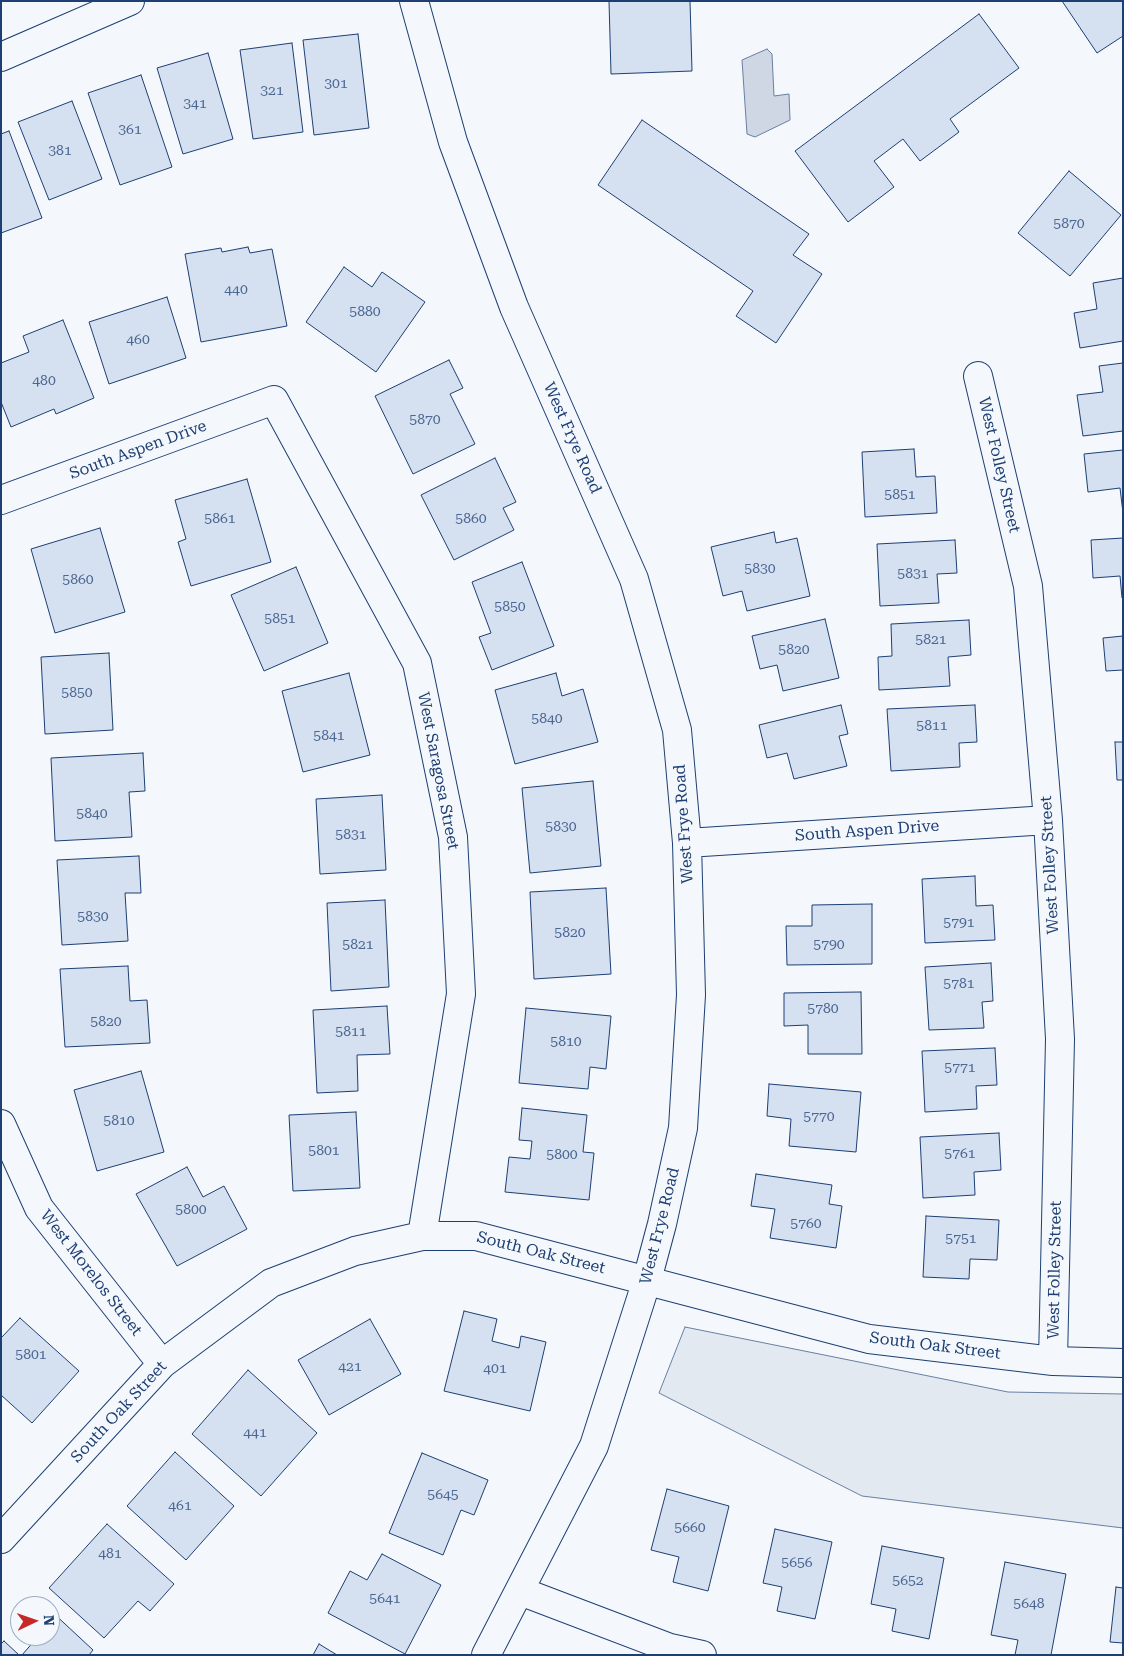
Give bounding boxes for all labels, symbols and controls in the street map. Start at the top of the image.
house number: 301 [324,76,348,92]
house number: 321 [260,83,284,99]
house number: 341 [183,96,207,112]
house number: 361 [118,122,142,138]
house number: 381 [48,143,72,159]
house number: 5870 [1053,216,1085,232]
house number: 440 [224,282,248,298]
house number: 5880 [349,304,381,320]
house number: 460 [126,332,150,348]
house number: 480 [32,373,56,389]
street label: West Frye Road [539,379,605,497]
street label: West Folley Street [974,395,1024,535]
house number: 5870 [409,412,441,428]
street label: South Aspen Drive [67,416,209,484]
house number: 5851 [884,487,916,503]
house number: 5861 [204,511,236,527]
house number: 5860 [455,511,487,527]
house number: 5830 [744,561,776,577]
house number: 5831 [897,566,929,582]
house number: 5860 [62,572,94,588]
house number: 5850 [494,599,526,615]
house number: 5851 [264,611,296,627]
house number: 5821 [915,632,947,648]
house number: 5820 [778,642,810,658]
house number: 5850 [61,685,93,701]
street label: West Saragosa Street [413,690,463,852]
house number: 5840 [531,711,563,727]
house number: 5811 [916,718,948,734]
house number: 5841 [313,728,345,744]
street label: West Frye Road [670,764,698,884]
street label: West Folley Street [1037,795,1063,935]
house number: 5840 [76,806,108,822]
street label: South Aspen Drive [794,816,940,846]
house number: 5830 [545,819,577,835]
house number: 5831 [335,827,367,843]
house number: 5830 [77,909,109,925]
house number: 5791 [943,915,975,931]
house number: 5820 [554,925,586,941]
house number: 5821 [342,937,374,953]
house number: 5790 [813,937,845,953]
house number: 5781 [943,976,975,992]
house number: 5780 [807,1001,839,1017]
house number: 5820 [90,1014,122,1030]
house number: 5811 [335,1024,367,1040]
house number: 5810 [550,1034,582,1050]
house number: 5771 [944,1060,976,1076]
house number: 5770 [803,1109,835,1125]
house number: 5810 [103,1113,135,1129]
house number: 5801 [308,1143,340,1159]
house number: 5761 [944,1146,976,1162]
house number: 5800 [546,1147,578,1163]
street label: West Frye Road [636,1166,684,1286]
street label: West Folley Street [1044,1201,1066,1339]
house number: 5800 [175,1202,207,1218]
street label: West Morelos Street [36,1206,146,1340]
house number: 5760 [790,1216,822,1232]
street label: South Oak Street [475,1228,607,1278]
house number: 5751 [945,1231,977,1247]
street label: South Oak Street [868,1328,1002,1364]
house number: 5801 [15,1347,47,1363]
street label: South Oak Street [67,1357,171,1467]
house number: 421 [338,1359,362,1375]
house number: 401 [483,1361,507,1377]
house number: 441 [243,1425,267,1441]
house number: 5645 [427,1487,459,1503]
house number: 461 [168,1498,192,1514]
house number: 5660 [674,1520,706,1536]
house number: 481 [98,1546,122,1562]
house number: 5656 [781,1555,813,1571]
house number: 5652 [892,1573,924,1589]
house number: 5641 [369,1591,401,1607]
north arrow [10,1596,60,1646]
house number: 5648 [1013,1596,1045,1612]
text: N [41,1614,57,1626]

